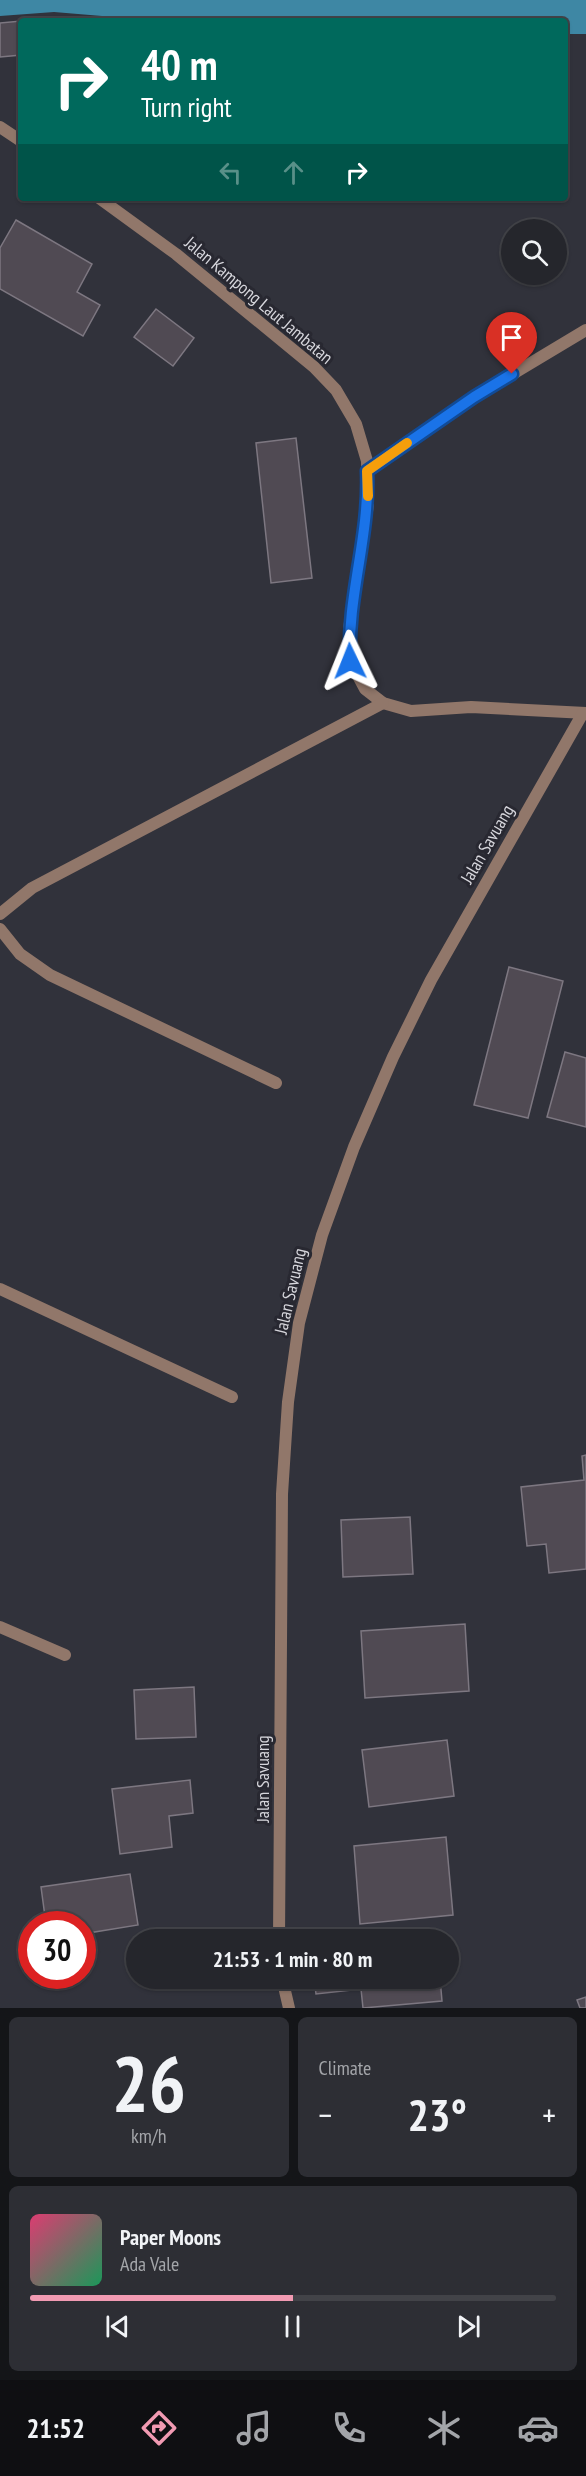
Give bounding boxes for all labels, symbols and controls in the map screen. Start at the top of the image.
text: 40 m [141,37,218,92]
icon: right [42,42,120,120]
text: Turn right [141,90,232,124]
icon: left [214,156,247,189]
icon: ahead [277,156,310,189]
icon: right [340,156,373,189]
map controls [501,219,567,285]
button: search [501,219,567,285]
street label: Jalan Kampong Laut Jambatan [179,231,338,369]
pin [486,312,537,374]
icon: arrive [495,321,528,354]
position arrow [318,629,382,693]
street label: Jalan Savuang [455,800,519,888]
street label: Jalan Savuang [269,1246,311,1337]
street label: Jalan Savuang [251,1735,274,1824]
speed limit sign: 30 [18,1911,96,1989]
text: 21:53 · 1 min · 80 m [213,1945,372,1973]
text: 26 [111,2033,186,2134]
text: Climate [319,2055,371,2081]
text: 23° [408,2085,467,2143]
text: − [319,2093,332,2136]
text: + [542,2093,556,2136]
text: km/h [131,2123,166,2149]
text: Paper Moons [120,2223,221,2251]
text: Ada Vale [120,2251,179,2277]
icon: previous [101,2310,134,2343]
icon: pause [276,2310,309,2343]
icon: next [452,2310,485,2343]
icon: directions [138,2407,180,2449]
icon: music [233,2407,275,2449]
icon: phone [328,2407,370,2449]
icon: climate [423,2407,465,2449]
icon: car [517,2407,559,2449]
text: 21:52 [26,2411,85,2445]

